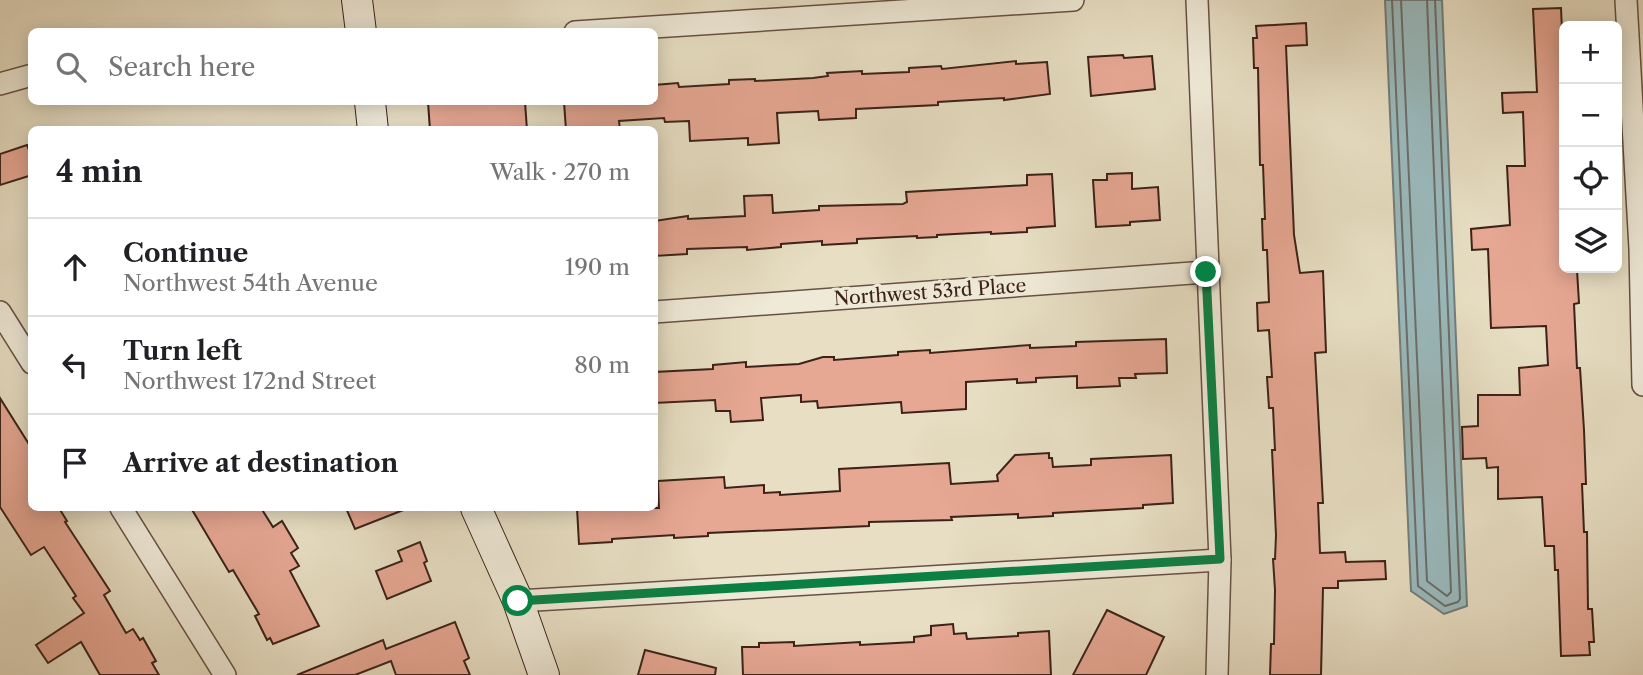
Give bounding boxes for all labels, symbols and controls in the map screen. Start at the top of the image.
map controls [1559,21,1622,273]
button: + [1559,21,1622,84]
search box [28,28,658,105]
icon: search [52,48,90,86]
text: Search here [108,51,255,83]
button: − [1559,84,1622,147]
button: locate [1559,147,1622,210]
text: 4 min [56,153,142,190]
text: Walk · 270 m [490,158,630,186]
button: layers [1559,210,1622,273]
text: Continue [123,237,248,269]
icon: ahead [56,248,94,286]
text: 190 m [565,253,630,281]
route end [1190,256,1221,287]
text: Northwest 54th Avenue [123,269,378,297]
street label: Northwest 53rd Place [833,274,1027,310]
text: Turn left [123,335,242,367]
icon: left [56,346,94,384]
text: 80 m [574,351,630,379]
text: Northwest 172nd Street [123,367,377,395]
icon: arrive [56,444,94,482]
text: Arrive at destination [123,447,398,479]
route start [502,585,533,616]

